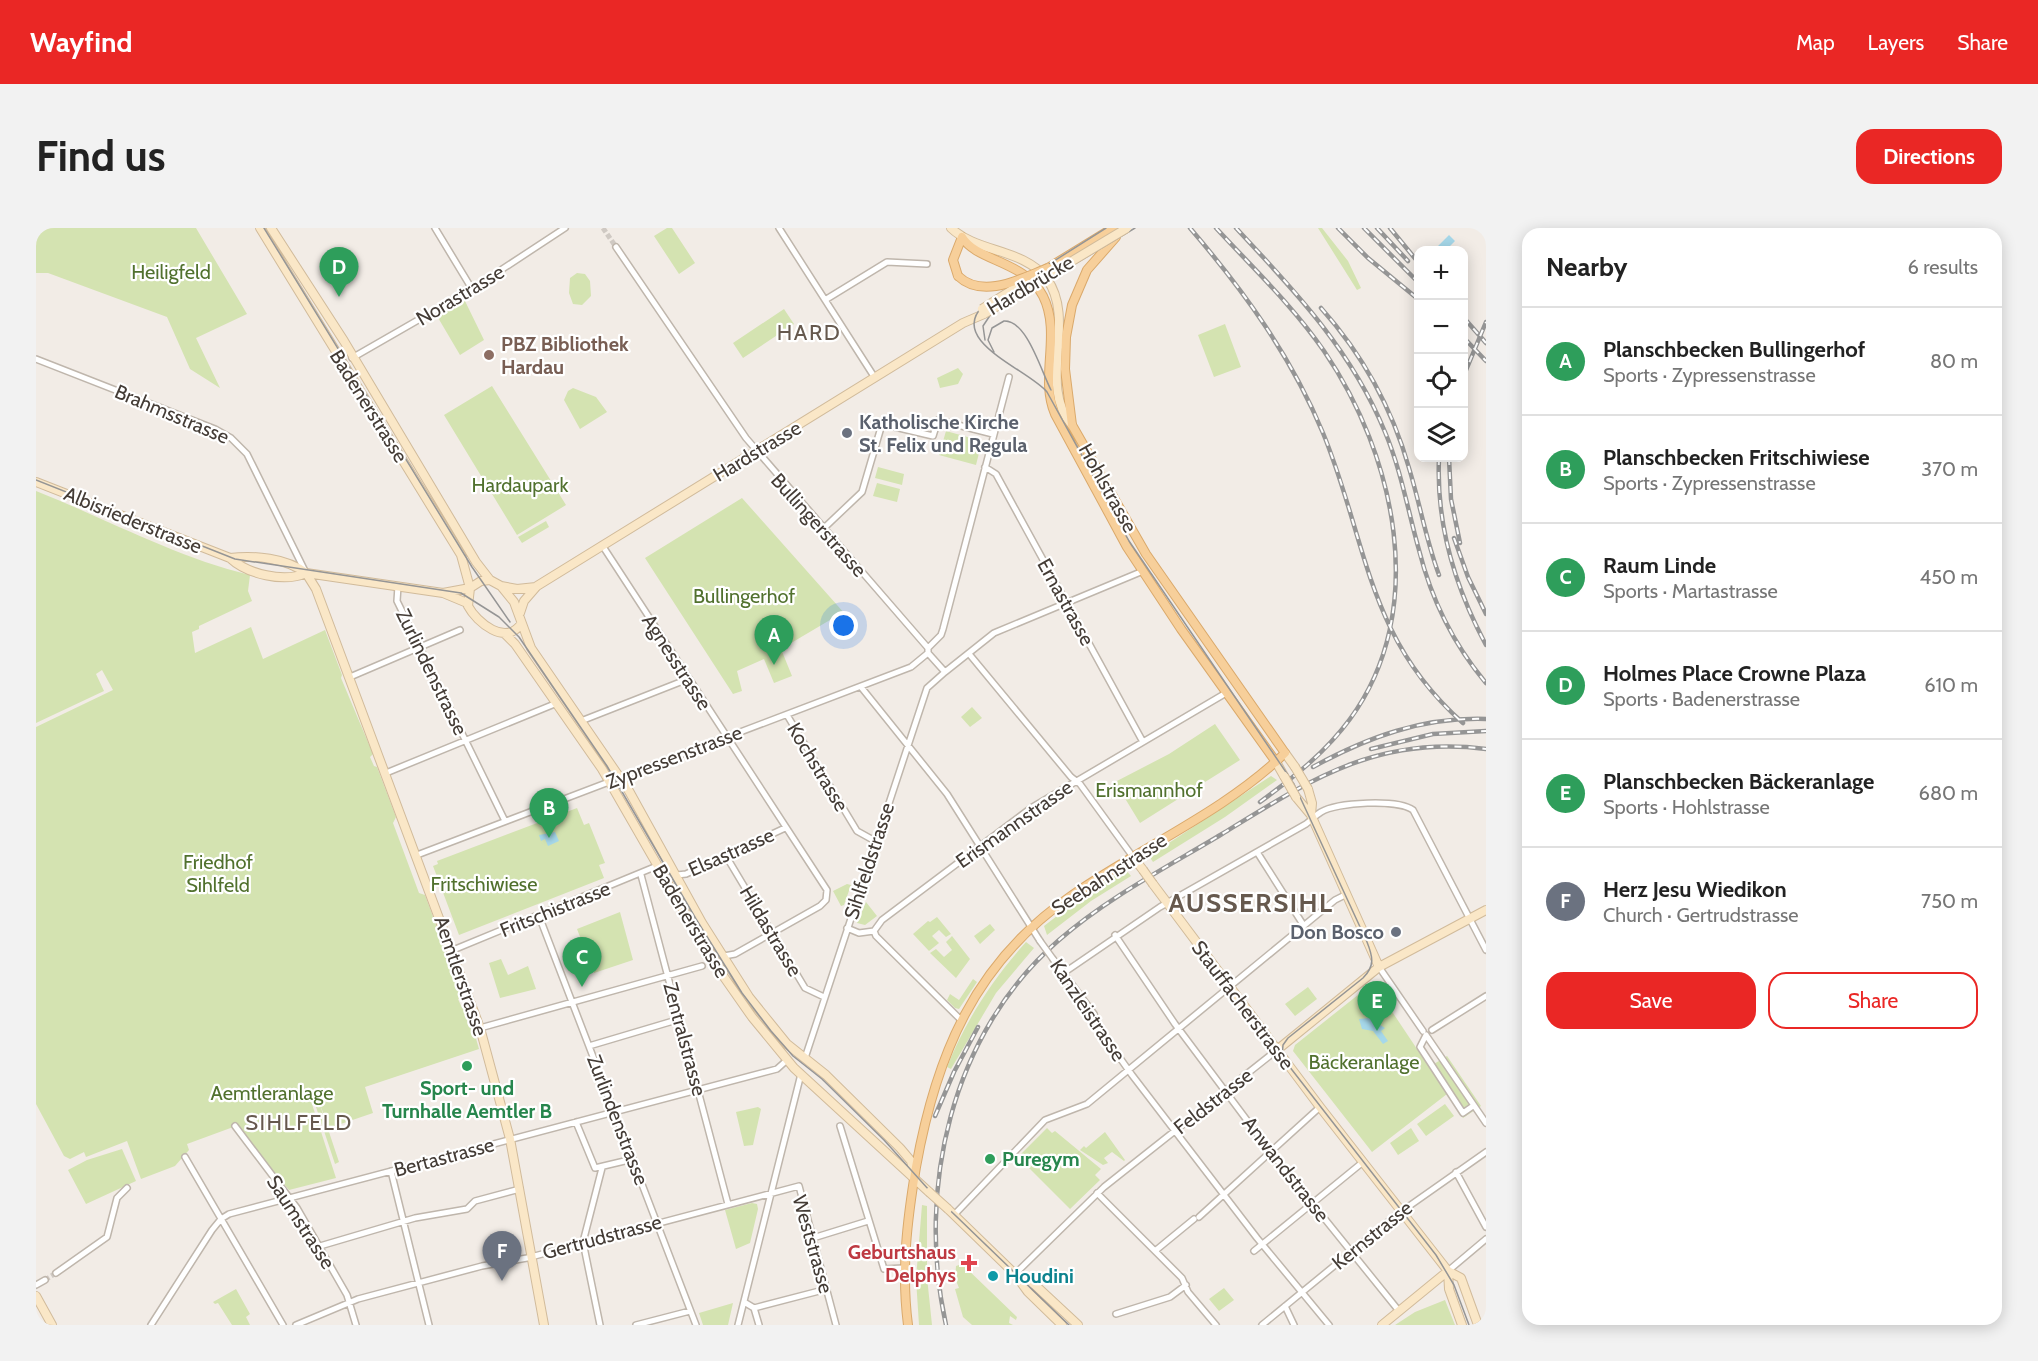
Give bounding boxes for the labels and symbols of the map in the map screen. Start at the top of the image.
pin: D [320,248,358,297]
street label: Hardbrücke [982,250,1078,320]
street label: Norastrasse [412,259,508,331]
park label: Heiligfeld [131,260,211,284]
district label: HARD [777,319,841,346]
place label: PBZ Bibliothek Hardau [501,332,629,379]
street label: Badenerstrasse [325,345,413,467]
marker: PBZ Bibliothek Hardau [482,348,496,362]
street label: Brahmsstrasse [111,379,233,449]
place label: Katholische Kirche St. Felix und Regula [859,410,1027,457]
street label: Hardstrasse [709,415,805,487]
marker: Katholische Kirche St. Felix und Regula [840,426,854,440]
street label: Hohlstrasse [1074,439,1142,537]
street label: Bullingerstrasse [766,468,872,582]
park label: Hardaupark [472,473,568,497]
street label: Albisriederstrasse [61,481,205,559]
street label: Ernastrasse [1032,554,1100,650]
park label: Bullingerhof [693,584,795,608]
street label: Zurlindenstrasse [391,605,473,739]
street label: Agnesstrasse [637,610,717,714]
your location [829,611,858,640]
pin: A [754,616,794,665]
street label: Kochstrasse [782,718,854,816]
street label: Zypressenstrasse [603,720,745,794]
street label: Erismannstrasse [951,775,1077,873]
park label: Erismannhof [1095,778,1203,802]
pin: B [530,788,568,838]
street label: Sihlfeldstrasse [839,800,899,922]
street label: Elsastrasse [684,822,778,882]
street label: Seebahnstrasse [1047,828,1171,920]
park label: Friedhof Sihlfeld [183,850,253,897]
street label: Badenerstrasse [648,860,734,982]
park label: Fritschiwiese [431,872,537,896]
street label: Fritschistrasse [496,876,614,942]
street label: Hildastrasse [735,881,807,981]
district label: AUSSERSIHL [1168,887,1334,919]
street label: Aemtlerstrasse [429,913,493,1039]
place label: Don Bosco [1290,920,1384,944]
marker: Don Bosco [1389,925,1403,939]
street label: Stauffacherstrasse [1187,936,1299,1074]
pin: C [562,938,602,987]
street label: Kanzleistrasse [1045,954,1131,1066]
street label: Zentralstrasse [658,980,712,1098]
pin: E [1358,982,1396,1031]
park label: Bäckeranlage [1309,1050,1419,1074]
street label: Zurlindenstrasse [582,1052,654,1188]
marker: Sport- und Turnhalle Aemtler B [460,1059,474,1073]
street label: Feldstrasse [1169,1063,1257,1139]
place label: Sport- und Turnhalle Aemtler B [382,1076,552,1123]
park label: Aemtleranlage [211,1081,333,1105]
district label: SIHLFELD [245,1109,353,1136]
street label: Anwandstrasse [1237,1111,1335,1227]
street label: Bertastrasse [391,1132,497,1182]
place label: Puregym [1002,1147,1080,1171]
marker: Puregym [983,1152,997,1166]
street label: Saumstrasse [262,1171,340,1273]
street label: Weststrasse [788,1192,838,1296]
street label: Kernstrasse [1327,1195,1417,1275]
street label: Gertrudstrasse [540,1210,664,1264]
pin: F [482,1232,522,1281]
place label: Geburtshaus Delphys [848,1240,956,1287]
marker: Geburtshaus Delphys [960,1254,978,1272]
place label: Houdini [1005,1264,1074,1288]
marker: Houdini [986,1269,1000,1283]

